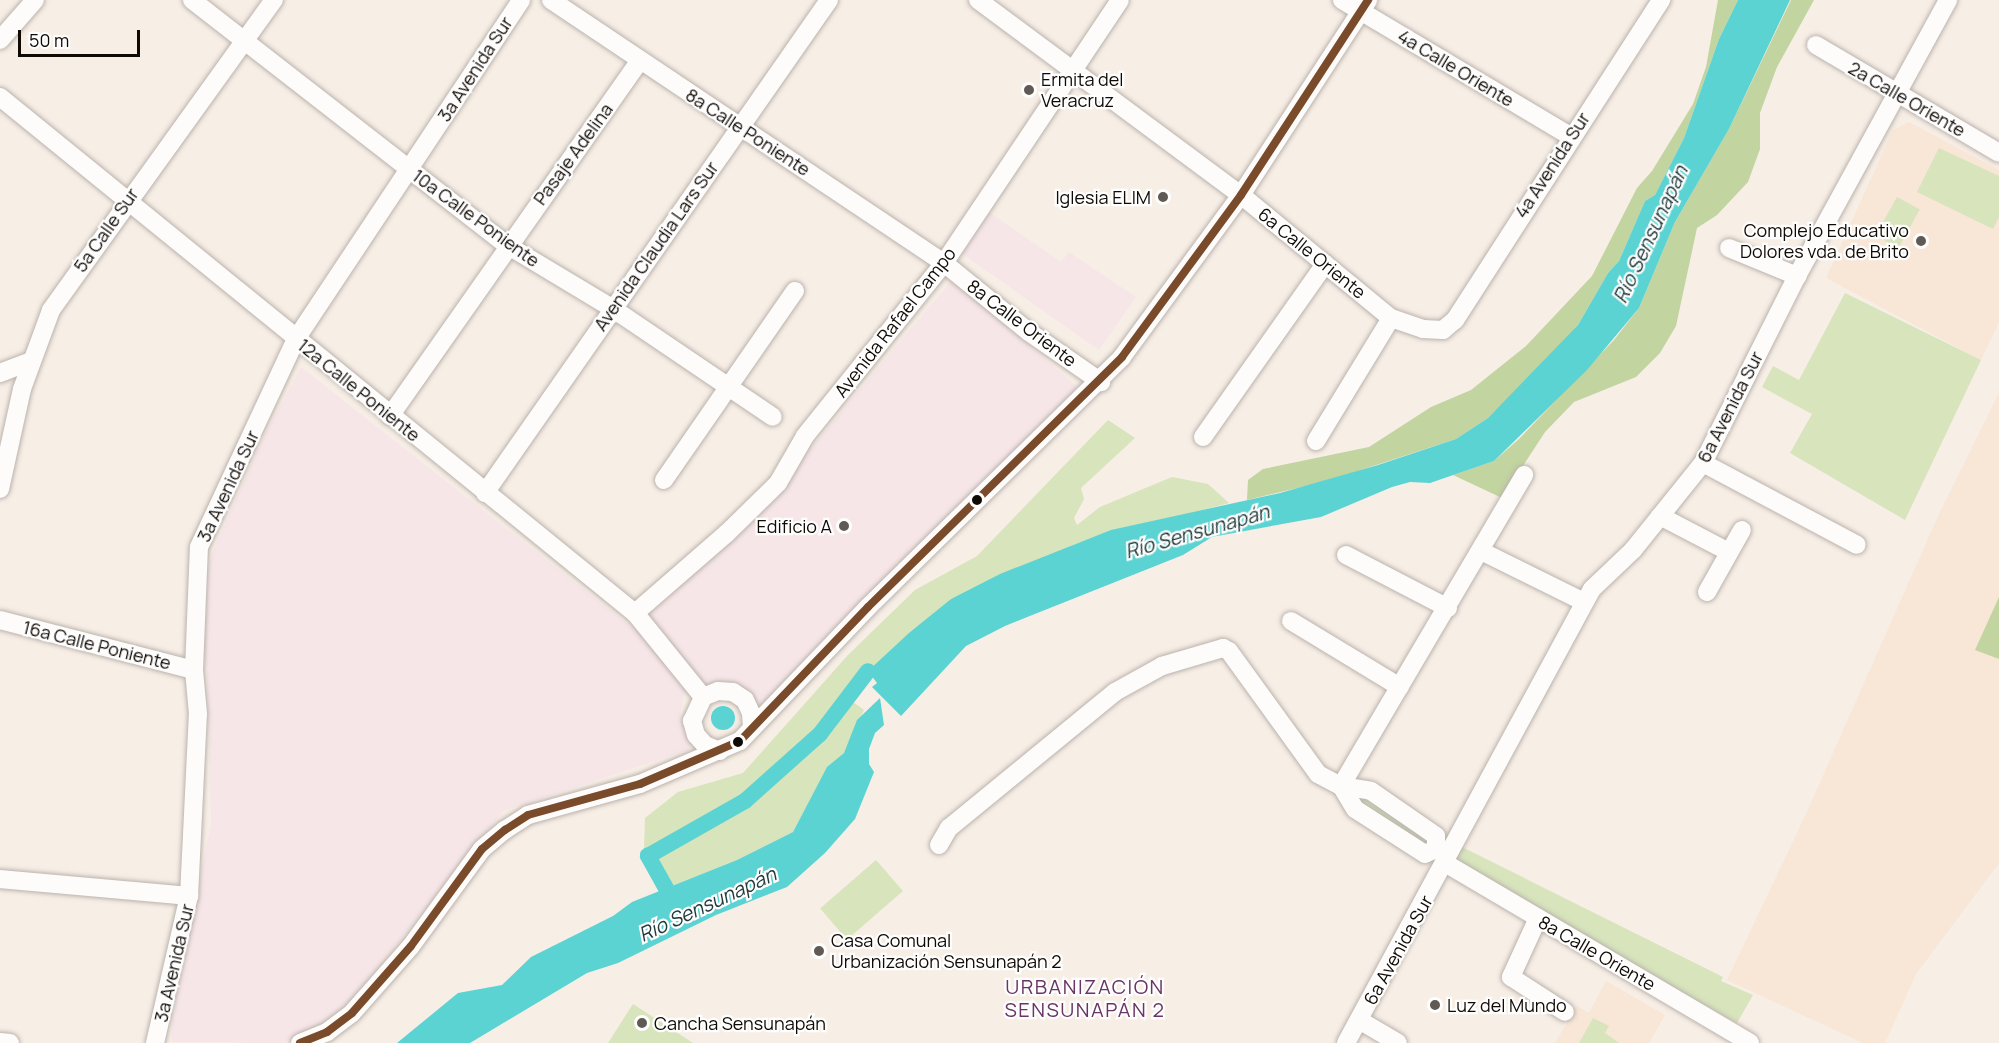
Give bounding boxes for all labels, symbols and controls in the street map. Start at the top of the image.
street label: 3a Avenida Sur [433,13,517,125]
scale bar [21,18,142,56]
street label: 4a Calle Oriente [1394,25,1518,111]
text: 50 m [29,28,69,52]
street label: 2a Calle Oriente [1845,57,1969,141]
place label: Ermita del Veracruz [1041,69,1123,112]
marker: Ermita del Veracruz [1022,83,1036,97]
street label: 8a Calle Poniente [682,84,814,180]
street label: Pasaje Adelina [529,99,617,209]
street label: 4a Avenida Sur [1510,108,1594,222]
street label: Avenida Claudia Lars Sur [589,157,723,335]
water label: Río Sensunapán [1608,161,1692,307]
street label: 10a Calle Poniente [408,165,544,271]
street label: 5a Calle Sur [69,184,143,276]
place label: Iglesia ELIM [1055,186,1151,208]
marker: Iglesia ELIM [1156,190,1170,204]
street label: 6a Calle Oriente [1254,203,1370,303]
place label: Complejo Educativo Dolores vda. de Brito [1740,220,1909,262]
marker: Complejo Educativo Dolores vda. de Brito [1914,234,1928,248]
street label: Avenida Rafael Campo [830,243,960,401]
street label: 8a Calle Oriente [963,275,1081,371]
street label: 12a Calle Poniente [294,334,424,446]
street label: 6a Avenida Sur [1693,348,1767,466]
street label: 3a Avenida Sur [193,427,263,545]
unlabelled marker [971,494,983,506]
water label: Río Sensunapán [1122,499,1272,563]
place label: Edificio A [756,515,832,537]
marker: Edificio A [837,519,851,533]
street label: 16a Calle Poniente [21,616,173,674]
unlabelled marker [732,736,744,748]
water label: Río Sensunapán [634,862,780,946]
street label: 6a Avenida Sur [1359,891,1437,1009]
street label: 3a Avenida Sur [150,902,198,1024]
street label: 8a Calle Oriente [1535,911,1659,995]
place label: Casa Comunal Urbanización Sensunapán 2 [831,930,1062,972]
marker: Casa Comunal Urbanización Sensunapán 2 [812,944,826,958]
district label: URBANIZACIÓN SENSUNAPÁN 2 [1005,975,1165,1022]
place label: Luz del Mundo [1447,994,1567,1016]
marker: Luz del Mundo [1428,998,1442,1012]
place label: Cancha Sensunapán [654,1012,826,1034]
marker: Cancha Sensunapán [635,1016,649,1030]

